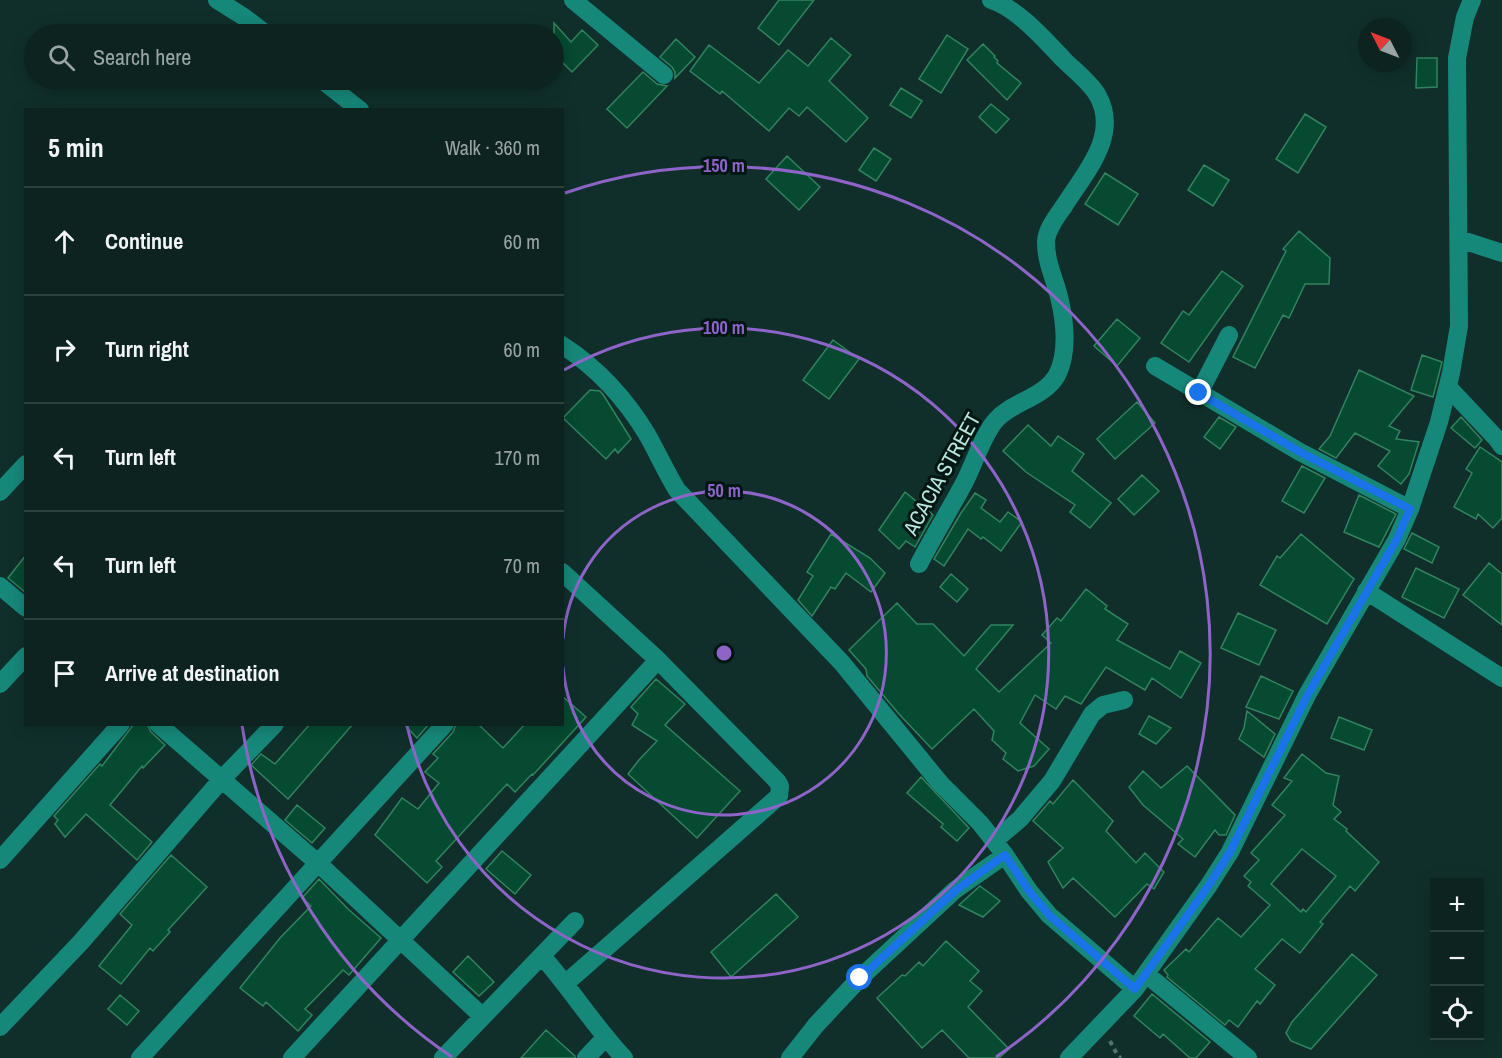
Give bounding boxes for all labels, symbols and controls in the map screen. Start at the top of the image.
north arrow [1358,18,1412,72]
search box [24,24,564,90]
icon: search [45,41,78,74]
text: Search here [93,42,191,72]
text: 5 min [48,130,104,165]
text: Walk · 360 m [445,134,540,161]
text: 150 m [703,153,745,178]
icon: ahead [48,225,81,258]
text: Continue [105,226,183,256]
text: 60 m [504,228,540,255]
text: 100 m [703,315,745,340]
icon: right [48,333,81,366]
text: Turn right [105,334,189,364]
text: 60 m [504,336,540,363]
route end [1185,379,1211,405]
street label: ACACIA STREET [895,407,987,541]
icon: left [48,441,81,474]
text: Turn left [105,442,176,472]
text: 170 m [494,444,540,471]
text: 50 m [707,478,741,503]
icon: left [48,549,81,582]
text: Turn left [105,550,176,580]
text: 70 m [504,552,540,579]
centre of rings [714,643,734,663]
icon: arrive [48,657,81,690]
text: Arrive at destination [105,658,279,688]
map controls [1430,878,1484,1040]
button: + [1430,878,1484,932]
button: − [1430,932,1484,986]
route start [846,964,872,990]
button: locate [1430,986,1484,1040]

